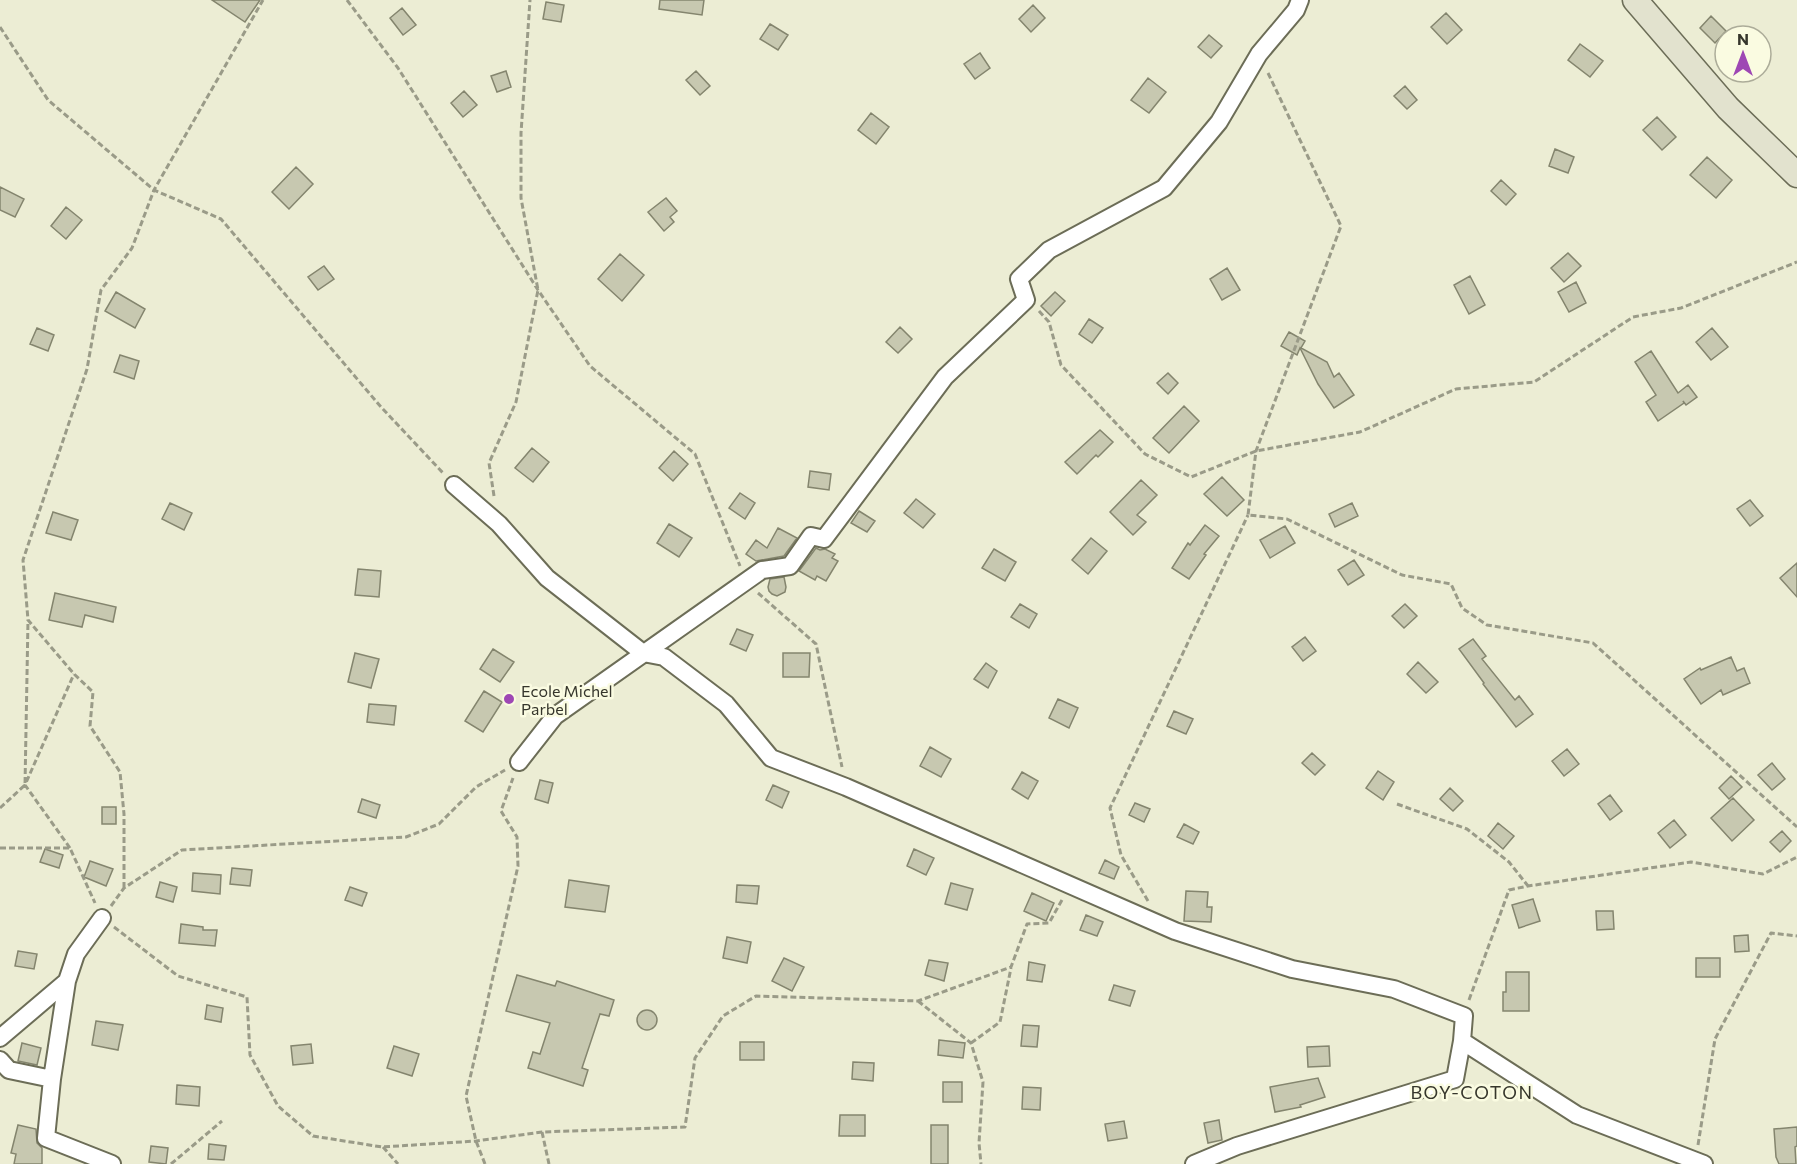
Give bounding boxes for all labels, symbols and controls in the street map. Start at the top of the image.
north arrow [1713,24,1773,84]
text: N [1737,29,1749,48]
place label: Ecole Michel Parbel [521,681,613,718]
marker: Ecole Michel Parbel [502,692,516,706]
district label: BOY-COTON [1410,1081,1534,1103]

